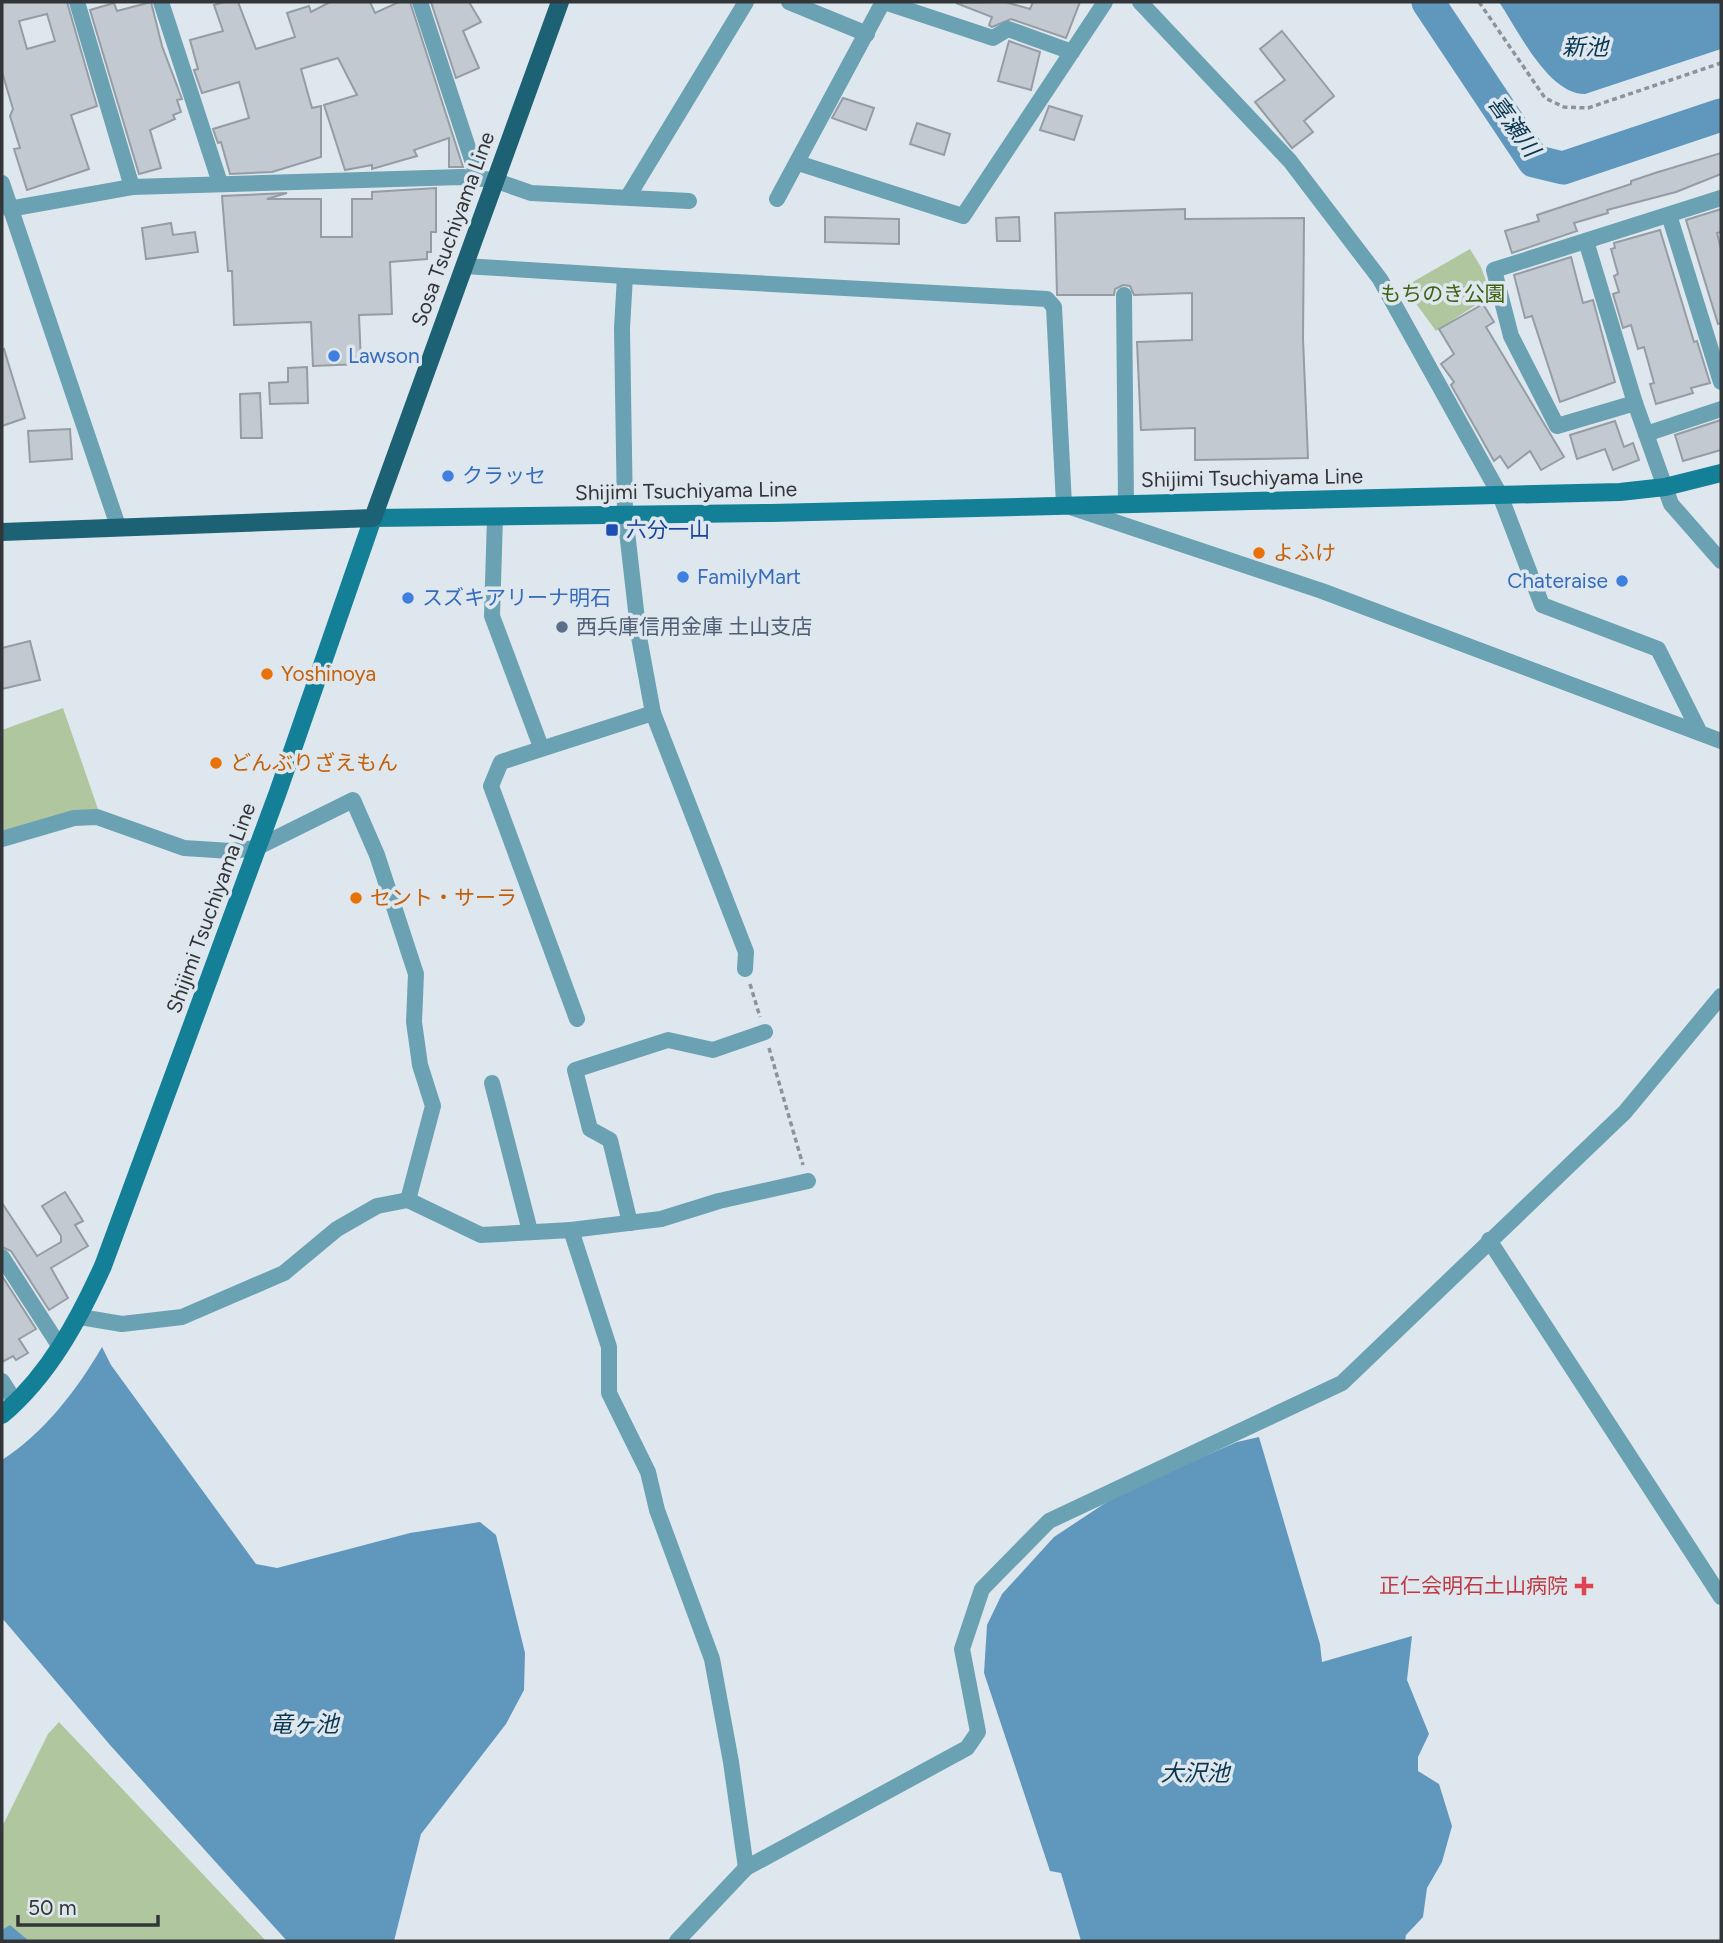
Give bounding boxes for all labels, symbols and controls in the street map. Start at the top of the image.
water label: 新池 [1562,33,1610,61]
water label: 喜瀬川 [1482,90,1547,165]
street label: Sosa Tsuchiyama Line [406,128,499,329]
park label: もちのき公園 [1380,281,1506,306]
place label: Lawson [348,343,420,368]
marker: Lawson [326,348,342,364]
place label: クラッセ [462,463,546,488]
street label: Shijimi Tsuchiyama Line [1141,463,1363,492]
marker: クラッセ [440,468,456,484]
street label: Shijimi Tsuchiyama Line [575,476,797,505]
place label: 六分一山 [626,517,710,542]
marker: 六分一山 [604,522,620,538]
place label: よふけ [1273,540,1336,565]
marker: よふけ [1251,545,1267,561]
place label: FamilyMart [697,564,801,589]
place label: Chateraise [1507,568,1608,593]
marker: FamilyMart [675,569,691,585]
marker: Chateraise [1614,573,1630,589]
place label: スズキアリーナ明石 [422,585,611,610]
marker: スズキアリーナ明石 [400,590,416,606]
place label: 西兵庫信用金庫 土山支店 [576,614,812,639]
marker: 西兵庫信用金庫 土山支店 [554,619,570,635]
place label: Yoshinoya [281,661,376,686]
marker: Yoshinoya [259,666,275,682]
place label: どんぶりざえもん [230,750,398,775]
marker: どんぶりざえもん [208,755,224,771]
street label: Shijimi Tsuchiyama Line [161,799,260,1017]
place label: セント・サーラ [370,885,517,910]
marker: セント・サーラ [348,890,364,906]
place label: 正仁会明石土山病院 [1379,1573,1568,1598]
marker: 正仁会明石土山病院 [1574,1576,1594,1596]
water label: 竜ヶ池 [270,1710,341,1738]
water label: 大沢池 [1161,1759,1232,1787]
scale bar [18,1884,158,1928]
text: 50 m [28,1895,77,1920]

